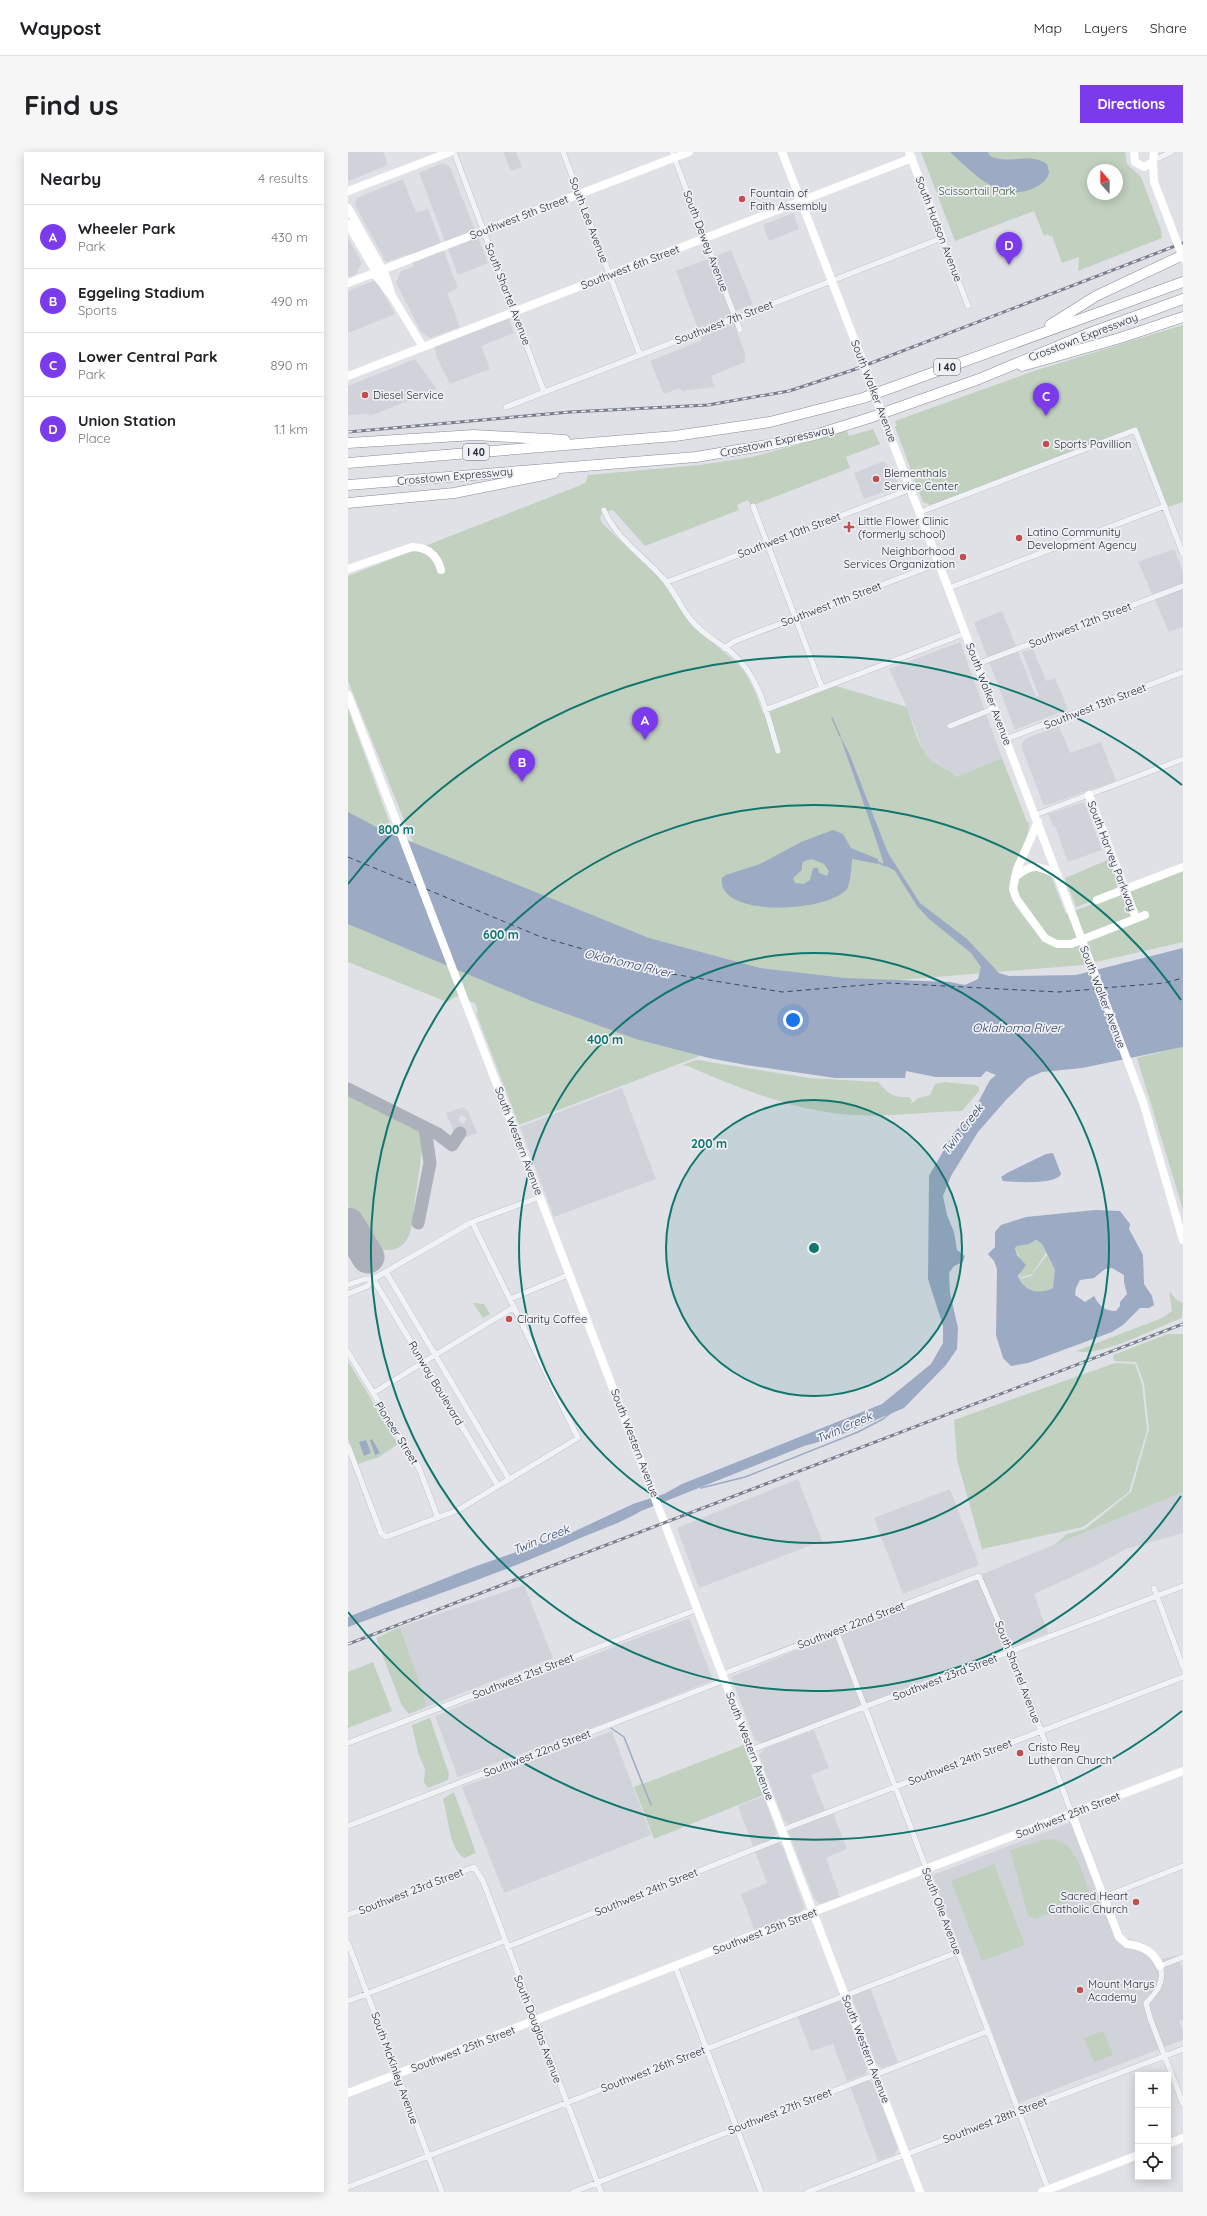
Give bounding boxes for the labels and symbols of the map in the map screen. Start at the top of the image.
north arrow [1087,164,1123,200]
street label: South Hudson Avenue [912,174,966,284]
street label: South Lee Avenue [566,175,612,265]
park label: Scissortail Park [939,184,1016,198]
place label: Fountain of Faith Assembly [750,186,827,213]
street label: South Dewey Avenue [680,188,732,294]
street label: Southwest 5th Street [468,192,571,242]
marker: Fountain of Faith Assembly [737,194,747,204]
pin: D [996,232,1022,265]
street label: South Shartel Avenue [482,241,534,347]
street label: Southwest 6th Street [579,242,681,292]
street label: Southwest 7th Street [673,297,775,347]
street label: Crosstown Expressway [1026,310,1140,364]
street label: South Walker Avenue [848,338,900,444]
road number: I 40 [934,359,960,375]
pin: C [1033,383,1059,416]
place label: Diesel Service [373,388,444,402]
marker: Diesel Service [360,390,370,400]
street label: Crosstown Expressway [719,422,835,460]
place label: Sports Pavillion [1054,437,1131,451]
marker: Sports Pavillion [1041,439,1051,449]
road number: I 40 [463,444,489,460]
street label: Crosstown Expressway [397,464,513,488]
place label: Blementhals Service Center [884,466,959,493]
marker: Blementhals Service Center [871,474,881,484]
street label: Southwest 10th Street [736,509,843,561]
place label: Little Flower Clinic (formerly school) [858,514,949,541]
marker: Little Flower Clinic (formerly school) [843,521,855,533]
place label: Latino Community Development Agency [1027,525,1136,552]
marker: Latino Community Development Agency [1014,533,1024,543]
place label: Neighborhood Services Organization [844,544,955,571]
marker: Neighborhood Services Organization [958,552,968,562]
street label: Southwest 11th Street [779,578,884,630]
street label: Southwest 12th Street [1027,599,1133,651]
street label: South Walker Avenue [963,641,1015,747]
street label: Southwest 13th Street [1042,680,1148,732]
pin: A [632,707,658,740]
pin: B [509,749,535,782]
street label: South Harvey Parkway [1084,799,1140,913]
text: 800 m [378,822,414,837]
text: 600 m [483,927,519,942]
street label: South Walker Avenue [1077,944,1129,1050]
water label: Oklahoma River [583,946,675,981]
your location [783,1010,803,1030]
water label: Oklahoma River [972,1020,1063,1035]
text: 400 m [587,1032,623,1047]
street label: South Western Avenue [492,1085,546,1197]
water label: Twin Creek [938,1099,987,1157]
text: 200 m [691,1136,727,1151]
centre of rings [807,1241,821,1255]
place label: Clarity Coffee [517,1312,587,1326]
marker: Clarity Coffee [504,1314,514,1324]
street label: Runway Boulevard [405,1338,467,1428]
street label: South Western Avenue [608,1387,662,1499]
street label: Pioneer Street [372,1399,422,1467]
water label: Twin Creek [814,1407,876,1446]
water label: Twin Creek [510,1520,573,1557]
street label: Southwest 22nd Street [795,1598,907,1652]
street label: South Shartel Avenue [992,1619,1044,1725]
street label: Southwest 21st Street [470,1650,576,1702]
street label: Southwest 23rd Street [891,1650,1000,1703]
street label: South Western Avenue [723,1690,777,1802]
street label: Southwest 22nd Street [481,1726,593,1780]
street label: Southwest 24th Street [906,1736,1014,1788]
place label: Cristo Rey Lutheran Church [1028,1740,1112,1767]
marker: Cristo Rey Lutheran Church [1015,1748,1025,1758]
street label: Southwest 25th Street [1014,1789,1122,1841]
street label: Southwest 23rd Street [357,1864,466,1917]
street label: Southwest 24th Street [592,1865,700,1919]
street label: South Olie Avenue [919,1865,965,1957]
place label: Sacred Heart Catholic Church [1048,1889,1128,1916]
marker: Sacred Heart Catholic Church [1131,1897,1141,1907]
street label: Southwest 25th Street [711,1905,819,1957]
street label: South Douglas Avenue [511,1973,565,2085]
place label: Mount Marys Academy [1088,1977,1154,2004]
marker: Mount Marys Academy [1075,1985,1085,1995]
street label: South Western Avenue [839,1993,893,2105]
street label: South McKinley Avenue [368,2010,422,2126]
street label: Southwest 25th Street [409,2023,517,2075]
street label: Southwest 26th Street [599,2043,707,2095]
street label: Southwest 27th Street [726,2085,834,2137]
street label: Southwest 28th Street [941,2094,1049,2146]

